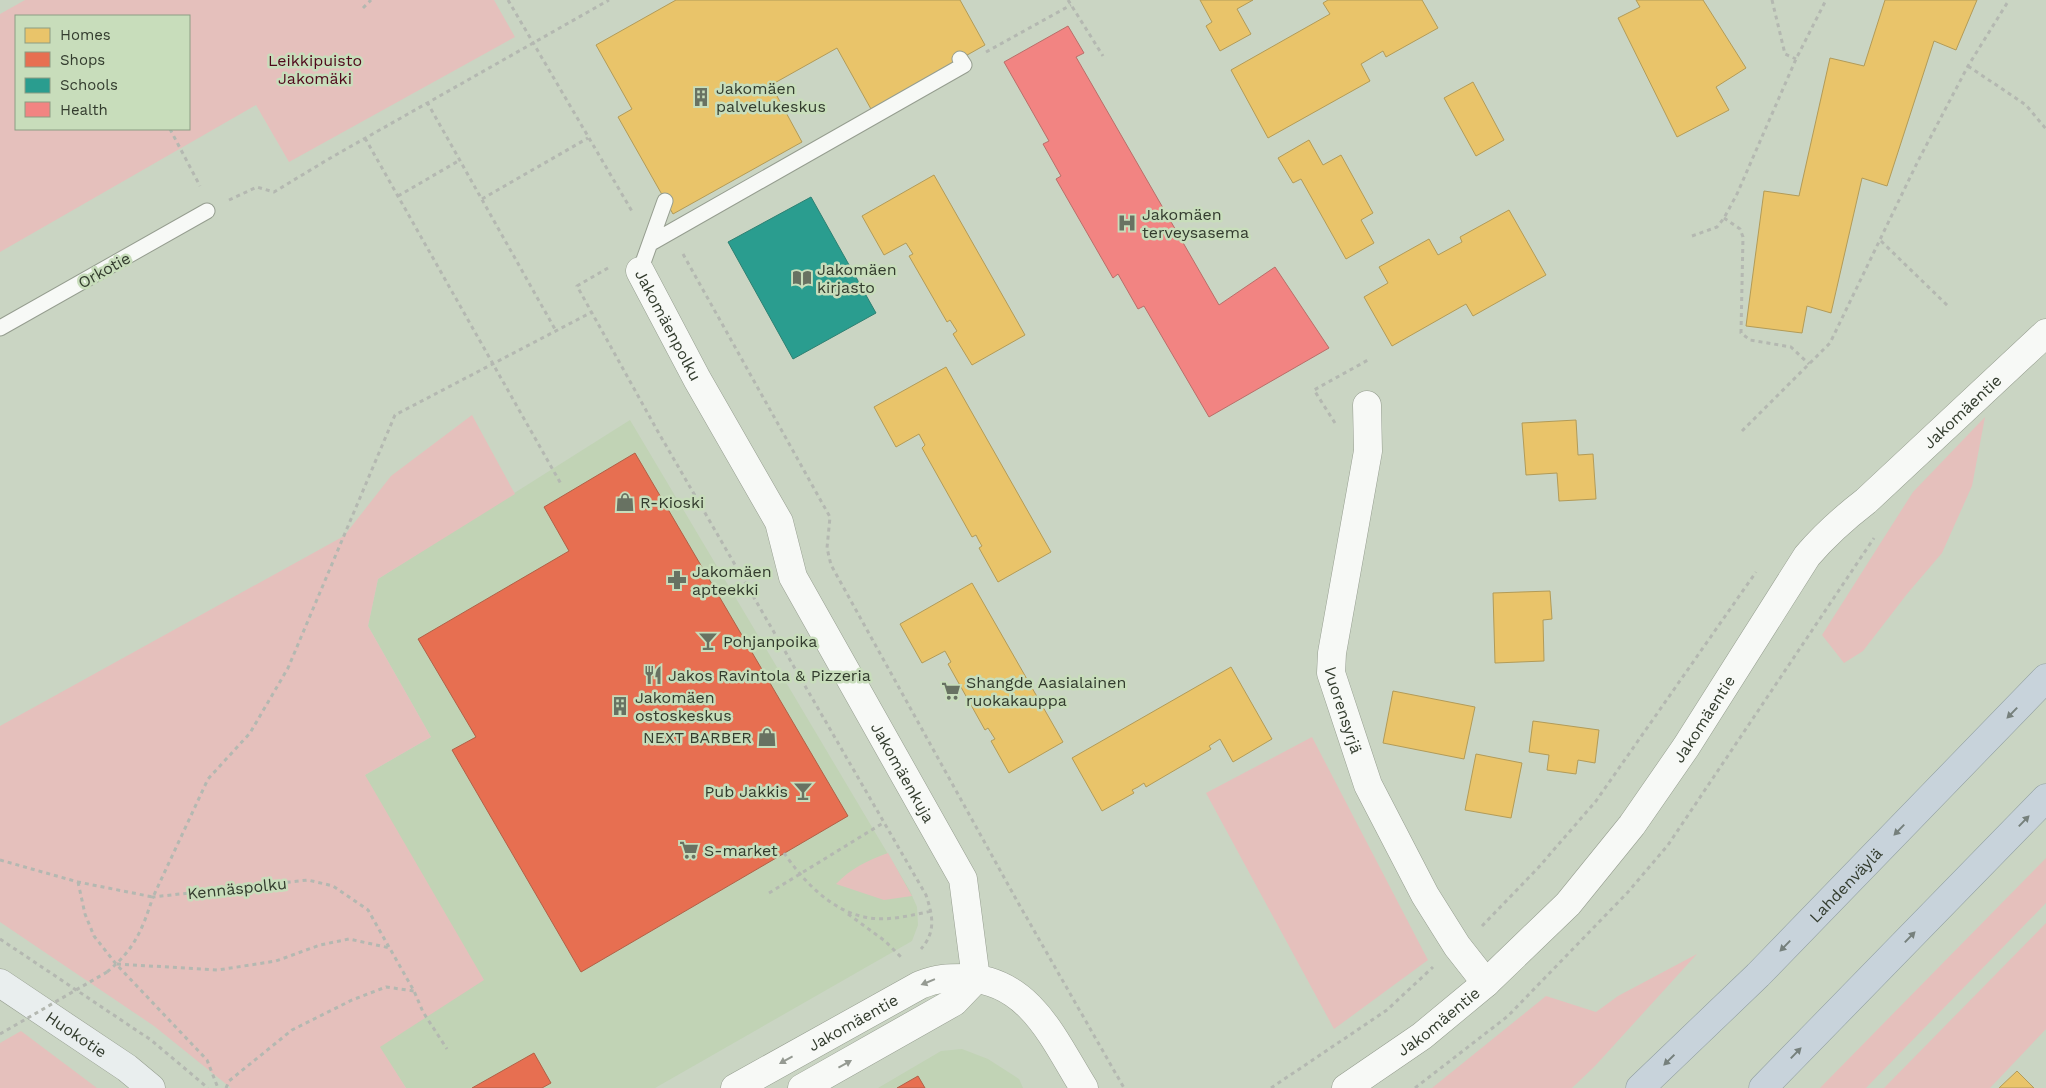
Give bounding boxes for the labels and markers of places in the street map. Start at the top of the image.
place label: Jakomäen palvelukeskus [716,79,826,116]
building icon: Jakomäen palvelukeskus [690,86,712,108]
place label: Jakomäen terveysasema [1142,205,1249,242]
hospital icon: Jakomäen terveysasema [1116,212,1138,234]
place label: Jakomäen kirjasto [817,260,897,297]
library icon: Jakomäen kirjasto [791,267,813,289]
shop icon: R-Kioski [614,491,636,513]
place label: R-Kioski [640,493,704,512]
place label: Jakomäen apteekki [692,562,772,599]
pharmacy icon: Jakomäen apteekki [666,569,688,591]
bar icon: Pohjanpoika [697,630,719,652]
place label: Pohjanpoika [723,632,817,651]
restaurant icon: Jakos Ravintola & Pizzeria [642,664,664,686]
place label: Jakos Ravintola & Pizzeria [668,666,871,685]
place label: Shangde Aasialainen ruokakauppa [966,673,1126,710]
supermarket icon: Shangde Aasialainen ruokakauppa [940,680,962,702]
place label: Jakomäen ostoskeskus [635,688,732,725]
building icon: Jakomäen ostoskeskus [609,695,631,717]
shop icon: NEXT BARBER [756,726,778,748]
place label: NEXT BARBER [643,728,752,747]
bar icon: Pub Jakkis [792,780,814,802]
place label: Pub Jakkis [705,782,788,801]
supermarket icon: S-market [678,839,700,861]
place label: S-market [704,841,778,860]

